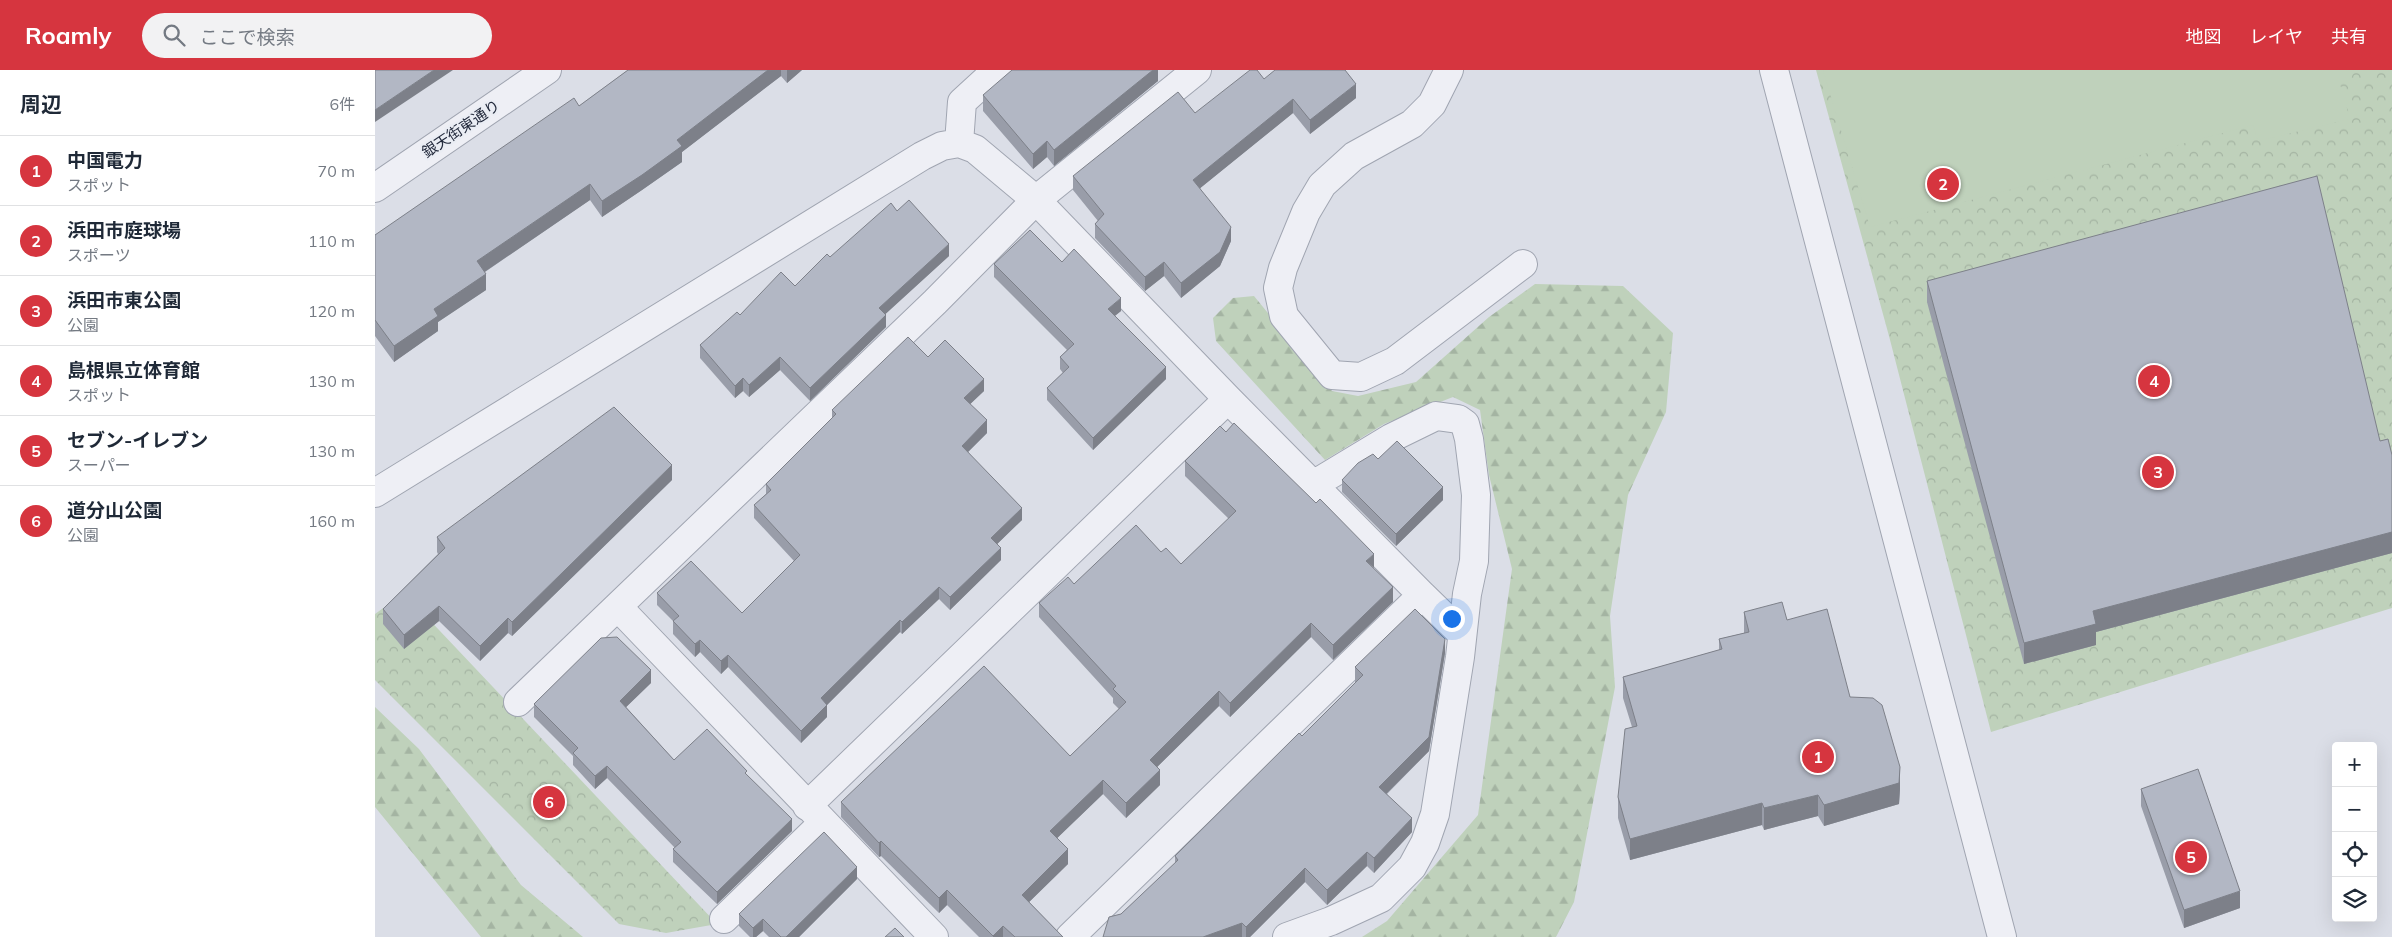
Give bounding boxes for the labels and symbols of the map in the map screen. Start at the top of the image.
street label: 銀天街東通り [418,96,503,162]
pin: 2 [1927,165,1959,203]
pin: 4 [2138,362,2170,400]
pin: 3 [2142,453,2174,491]
your location [1439,606,1465,632]
pin: 1 [1802,738,1834,776]
pin: 6 [533,783,565,821]
pin: 5 [2175,838,2207,876]

